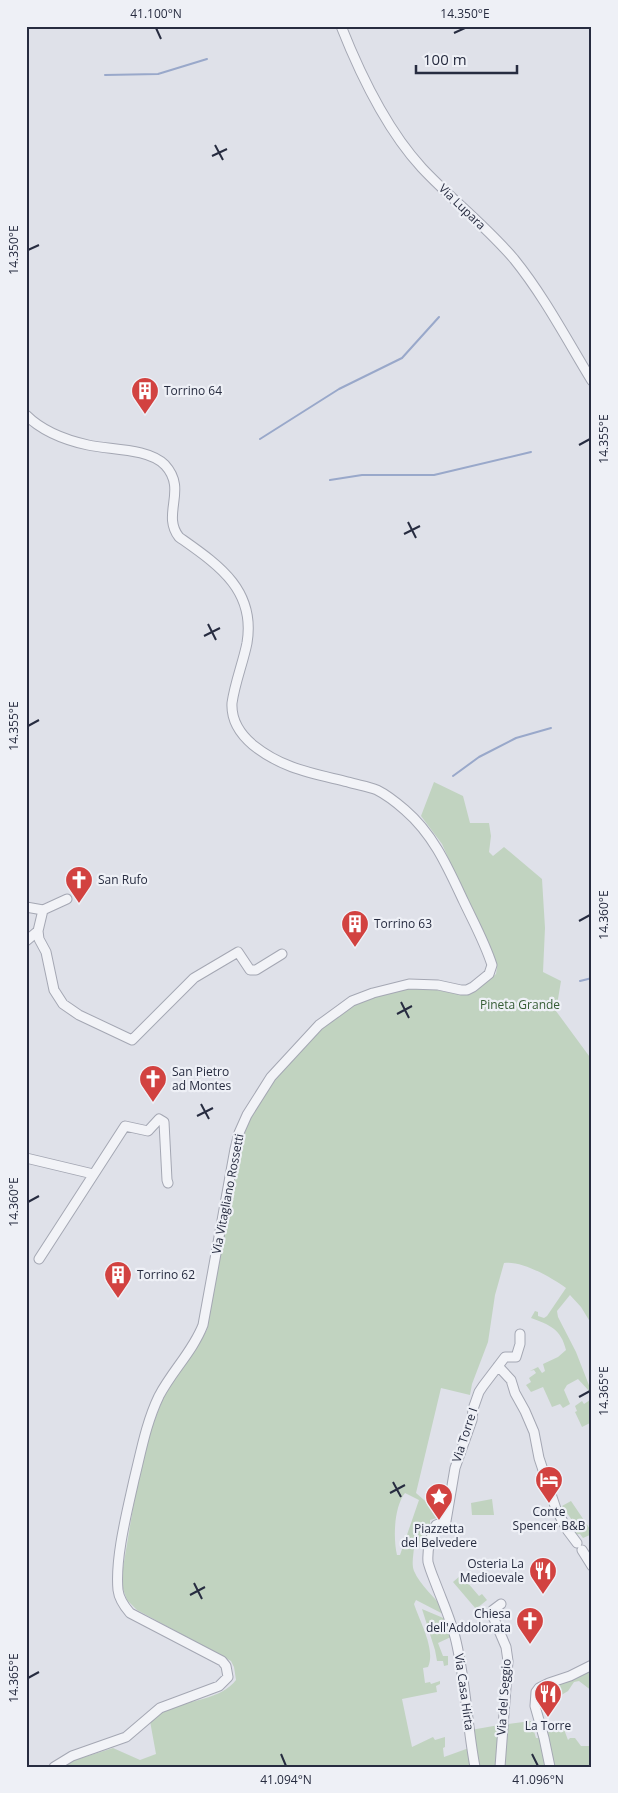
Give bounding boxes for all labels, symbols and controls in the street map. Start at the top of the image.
text: 41.100°N [130,5,182,22]
text: 14.350°E [440,5,490,22]
scale bar [416,42,517,74]
text: 100 m [423,49,467,69]
street label: Via Lupara [435,180,490,233]
text: 14.350°E [5,225,22,275]
building icon: Torrino 64 [130,376,160,415]
place label: Torrino 64 [164,382,222,399]
text: 14.355°E [595,414,612,464]
text: 14.355°E [5,701,22,751]
church icon: San Rufo [64,865,94,904]
place label: San Rufo [98,871,148,888]
text: 14.360°E [595,890,612,940]
building icon: Torrino 63 [340,909,370,948]
place label: Torrino 63 [374,915,432,932]
park label: Pineta Grande [480,996,560,1013]
place label: San Pietro ad Montes [172,1063,232,1094]
church icon: San Pietro ad Montes [138,1064,168,1103]
street label: Via Vitagliano Rossetti [207,1132,248,1256]
text: 14.360°E [5,1177,22,1227]
building icon: Torrino 62 [103,1260,133,1299]
place label: Torrino 62 [137,1266,195,1283]
text: 14.365°E [595,1366,612,1416]
street label: Via Torre I [448,1405,481,1464]
hotel icon: Conte Spencer B&B [534,1465,564,1504]
place icon: Piazzetta del Belvedere [424,1482,454,1521]
place label: Conte Spencer B&B [513,1503,586,1534]
place label: Piazzetta del Belvedere [401,1520,477,1551]
place label: Osteria La Medioevale [460,1555,524,1586]
restaurant icon: Osteria La Medioevale [528,1556,558,1595]
place label: Chiesa dell'Addolorata [426,1605,511,1636]
church icon: Chiesa dell'Addolorata [515,1606,545,1645]
street label: Via Casa Hirta [451,1652,478,1731]
text: 14.365°E [5,1653,22,1703]
street label: Via del Seggio [492,1658,515,1736]
restaurant icon: La Torre [533,1679,563,1718]
place label: La Torre [525,1717,571,1734]
text: 41.094°N [260,1771,312,1788]
text: 41.096°N [512,1771,564,1788]

